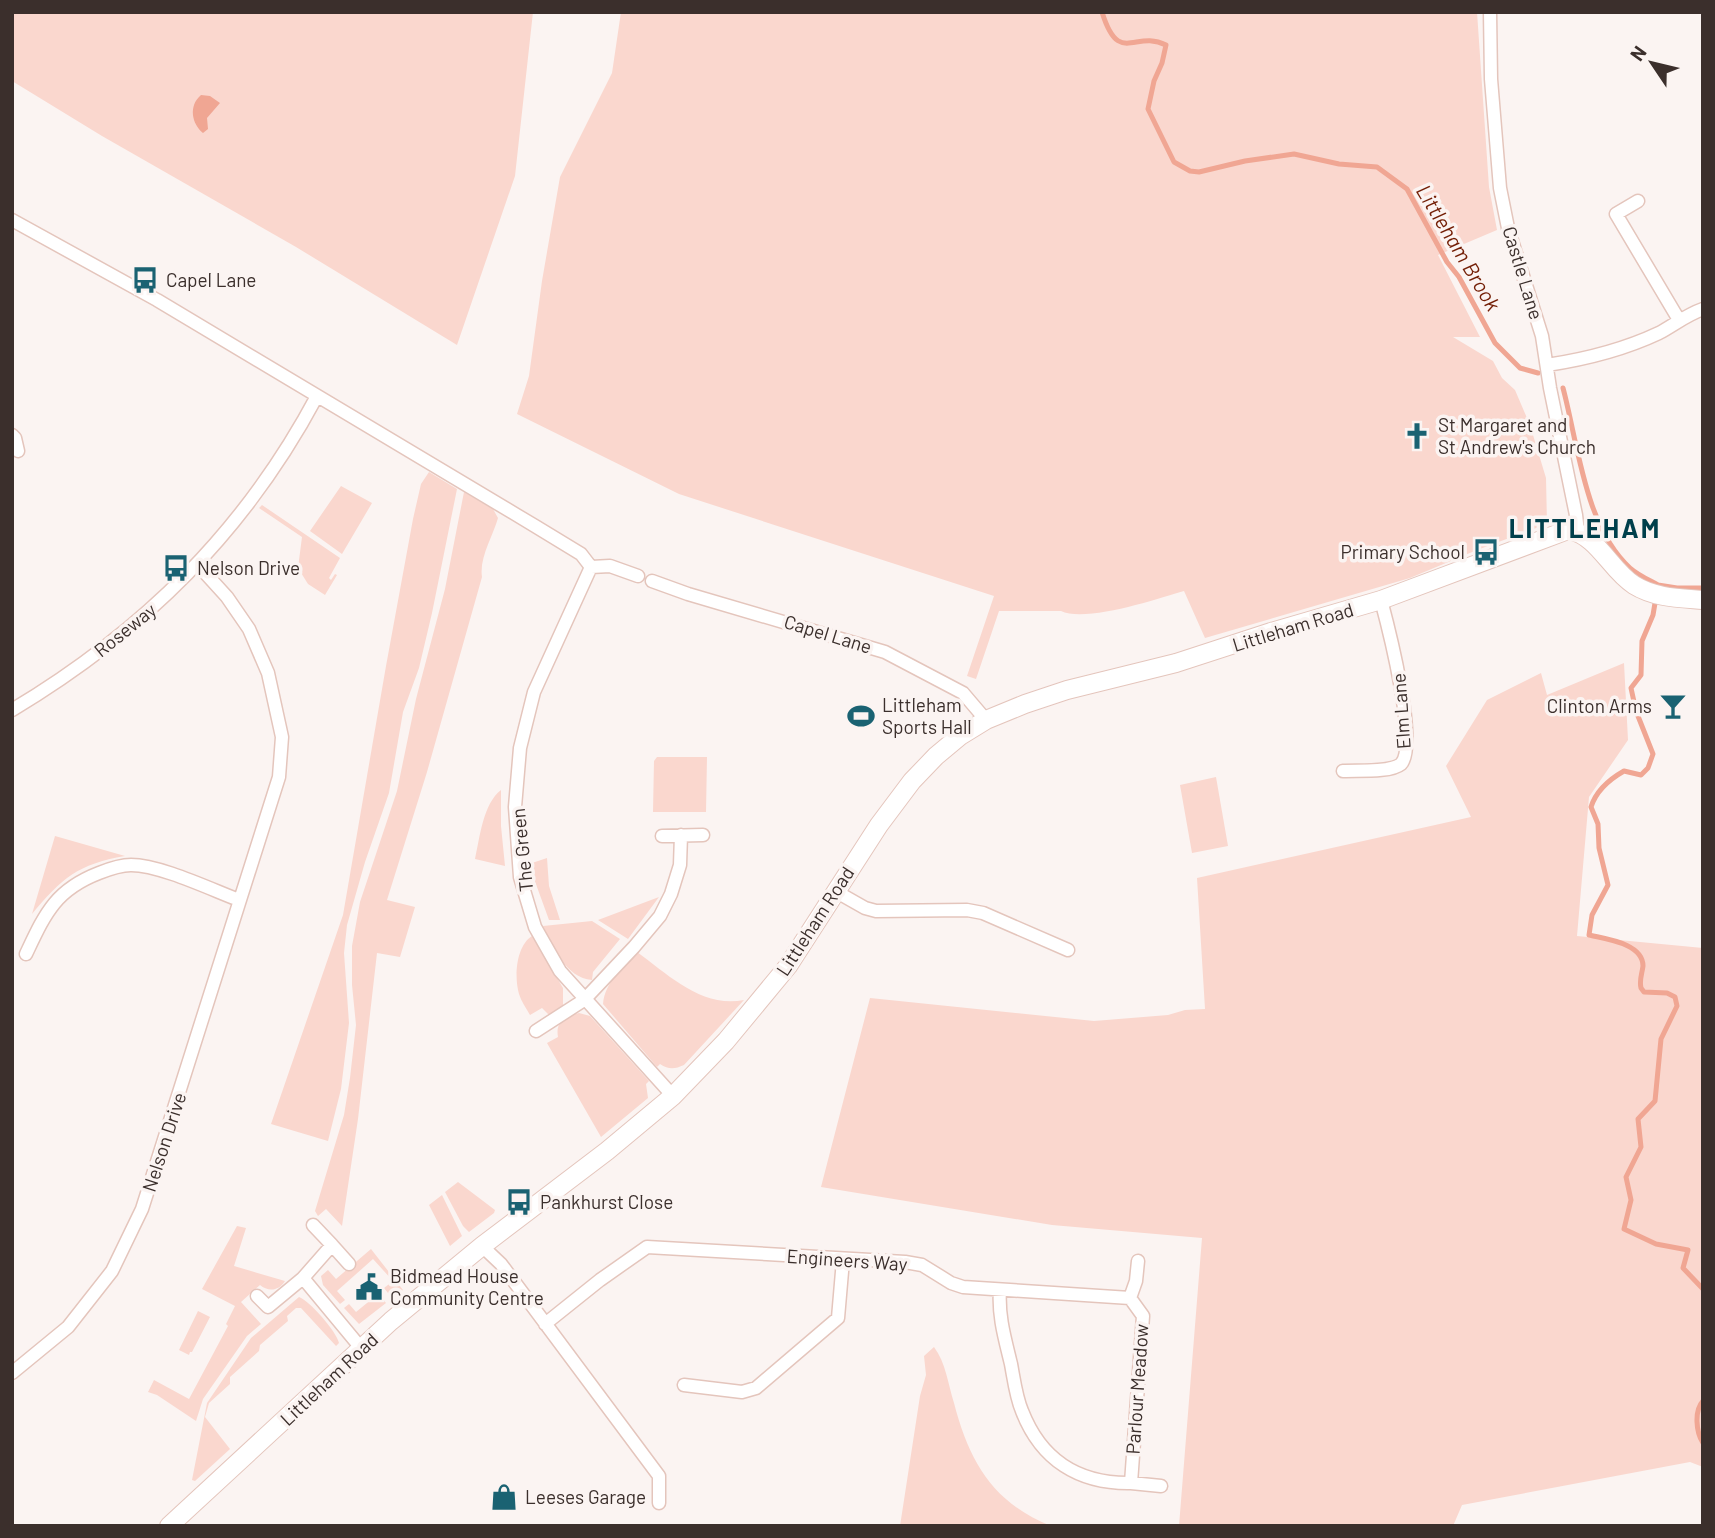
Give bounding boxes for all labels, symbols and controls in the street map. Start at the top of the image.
north arrow [1617,28,1687,98]
text: N [1625,41,1651,65]
water label: Littleham Brook [1412,180,1507,315]
street label: Castle Lane [1498,223,1549,322]
bus stop icon: Capel Lane [130,265,160,295]
place label: Capel Lane [166,268,257,291]
place label: St Margaret and St Andrew's Church [1438,413,1596,458]
church icon: St Margaret and St Andrew's Church [1402,421,1432,451]
district label: LITTLEHAM [1509,512,1661,543]
bus stop icon: Primary School [1471,537,1501,567]
place label: Primary School [1340,540,1465,563]
bus stop icon: Nelson Drive [161,553,191,583]
place label: Nelson Drive [197,556,300,579]
street label: Littleham Road [1230,597,1356,656]
street label: Roseway [89,598,160,661]
street label: Capel Lane [782,609,875,658]
street label: Elm Lane [1386,672,1415,750]
bar icon: Clinton Arms [1658,691,1688,721]
place label: Littleham Sports Hall [882,693,972,738]
place label: Clinton Arms [1547,694,1652,717]
sports icon: Littleham Sports Hall [846,701,876,731]
street label: The Green [506,807,537,893]
street label: Littleham Road [771,862,858,980]
street label: Nelson Drive [137,1089,190,1194]
bus stop icon: Pankhurst Close [504,1187,534,1217]
place label: Pankhurst Close [540,1190,673,1213]
street label: Engineers Way [786,1244,908,1275]
place label: Bidmead House Community Centre [390,1264,544,1309]
public building icon: Bidmead House Community Centre [354,1272,384,1302]
street label: Parlour Meadow [1120,1323,1153,1455]
street label: Littleham Road [275,1327,382,1430]
shop icon: Leeses Garage [489,1482,519,1512]
place label: Leeses Garage [525,1485,646,1508]

